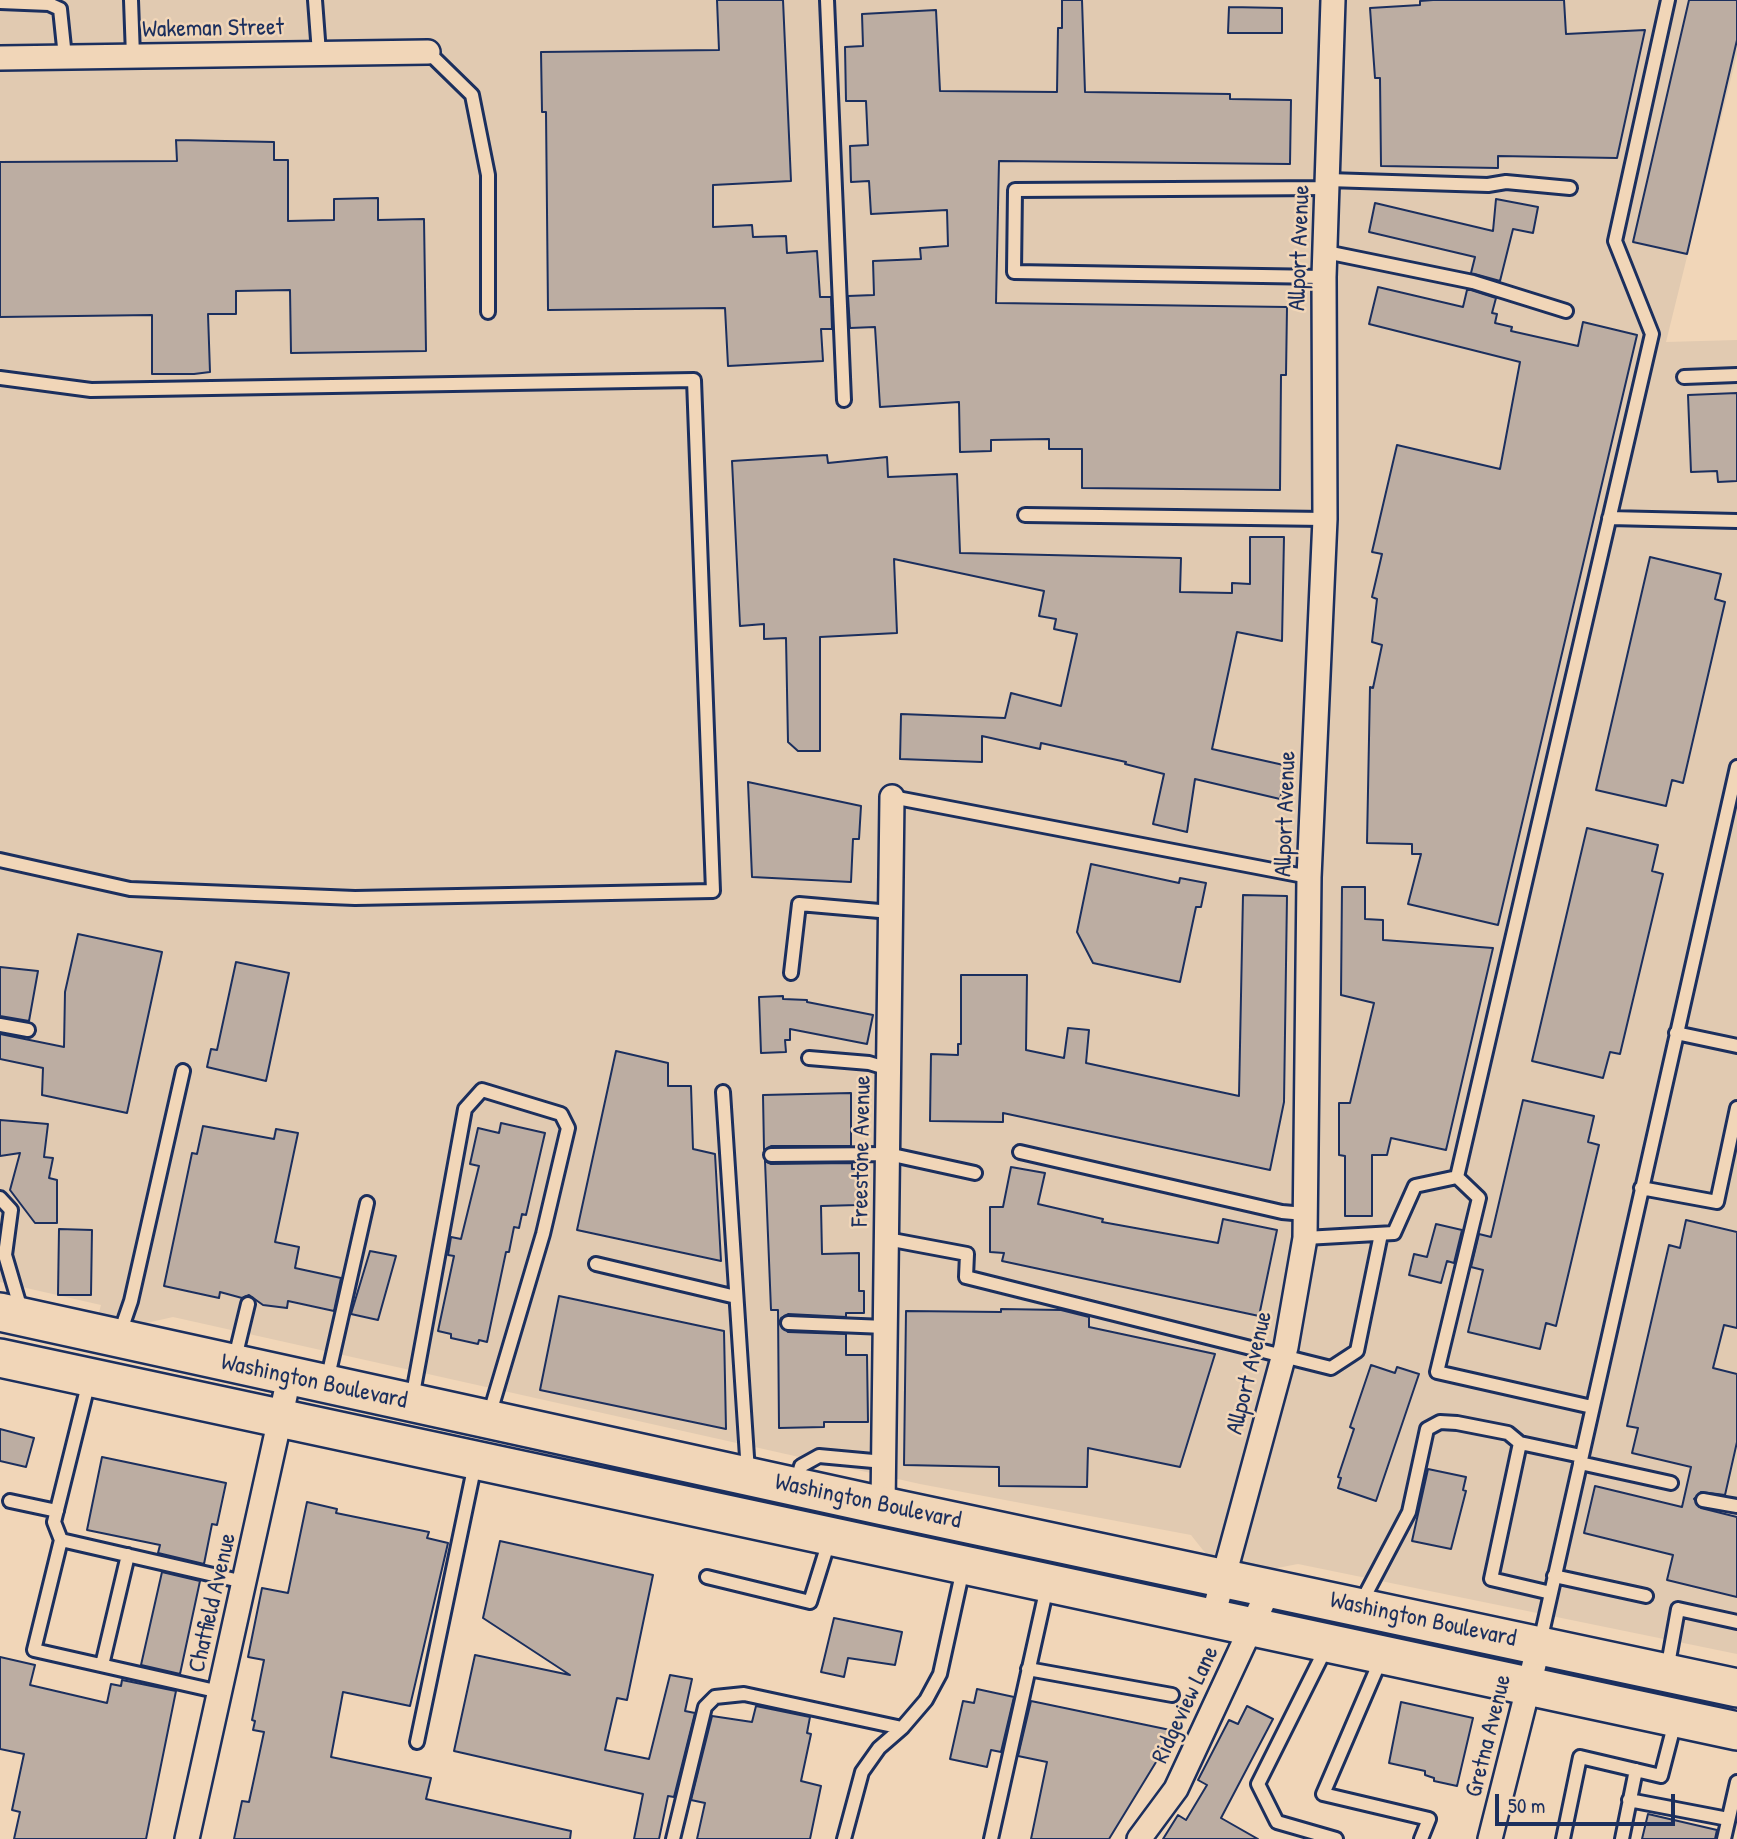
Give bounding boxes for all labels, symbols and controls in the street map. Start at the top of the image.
street label: Wakeman Street [142,13,284,45]
street label: Allport Avenue [1283,185,1317,311]
street label: Allport Avenue [1269,751,1303,877]
street label: Freestone Avenue [846,1075,878,1227]
street label: Allport Avenue [1221,1308,1279,1438]
street label: Washington Boulevard [218,1348,410,1416]
street label: Washington Boulevard [772,1468,964,1536]
street label: Chatfield Avenue [183,1530,243,1676]
street label: Washington Boulevard [1327,1586,1519,1654]
street label: Ridgeview Lane [1146,1642,1226,1768]
street label: Gretna Avenue [1460,1672,1518,1800]
scale bar [1499,1780,1679,1824]
text: 50 m [1508,1791,1545,1820]

